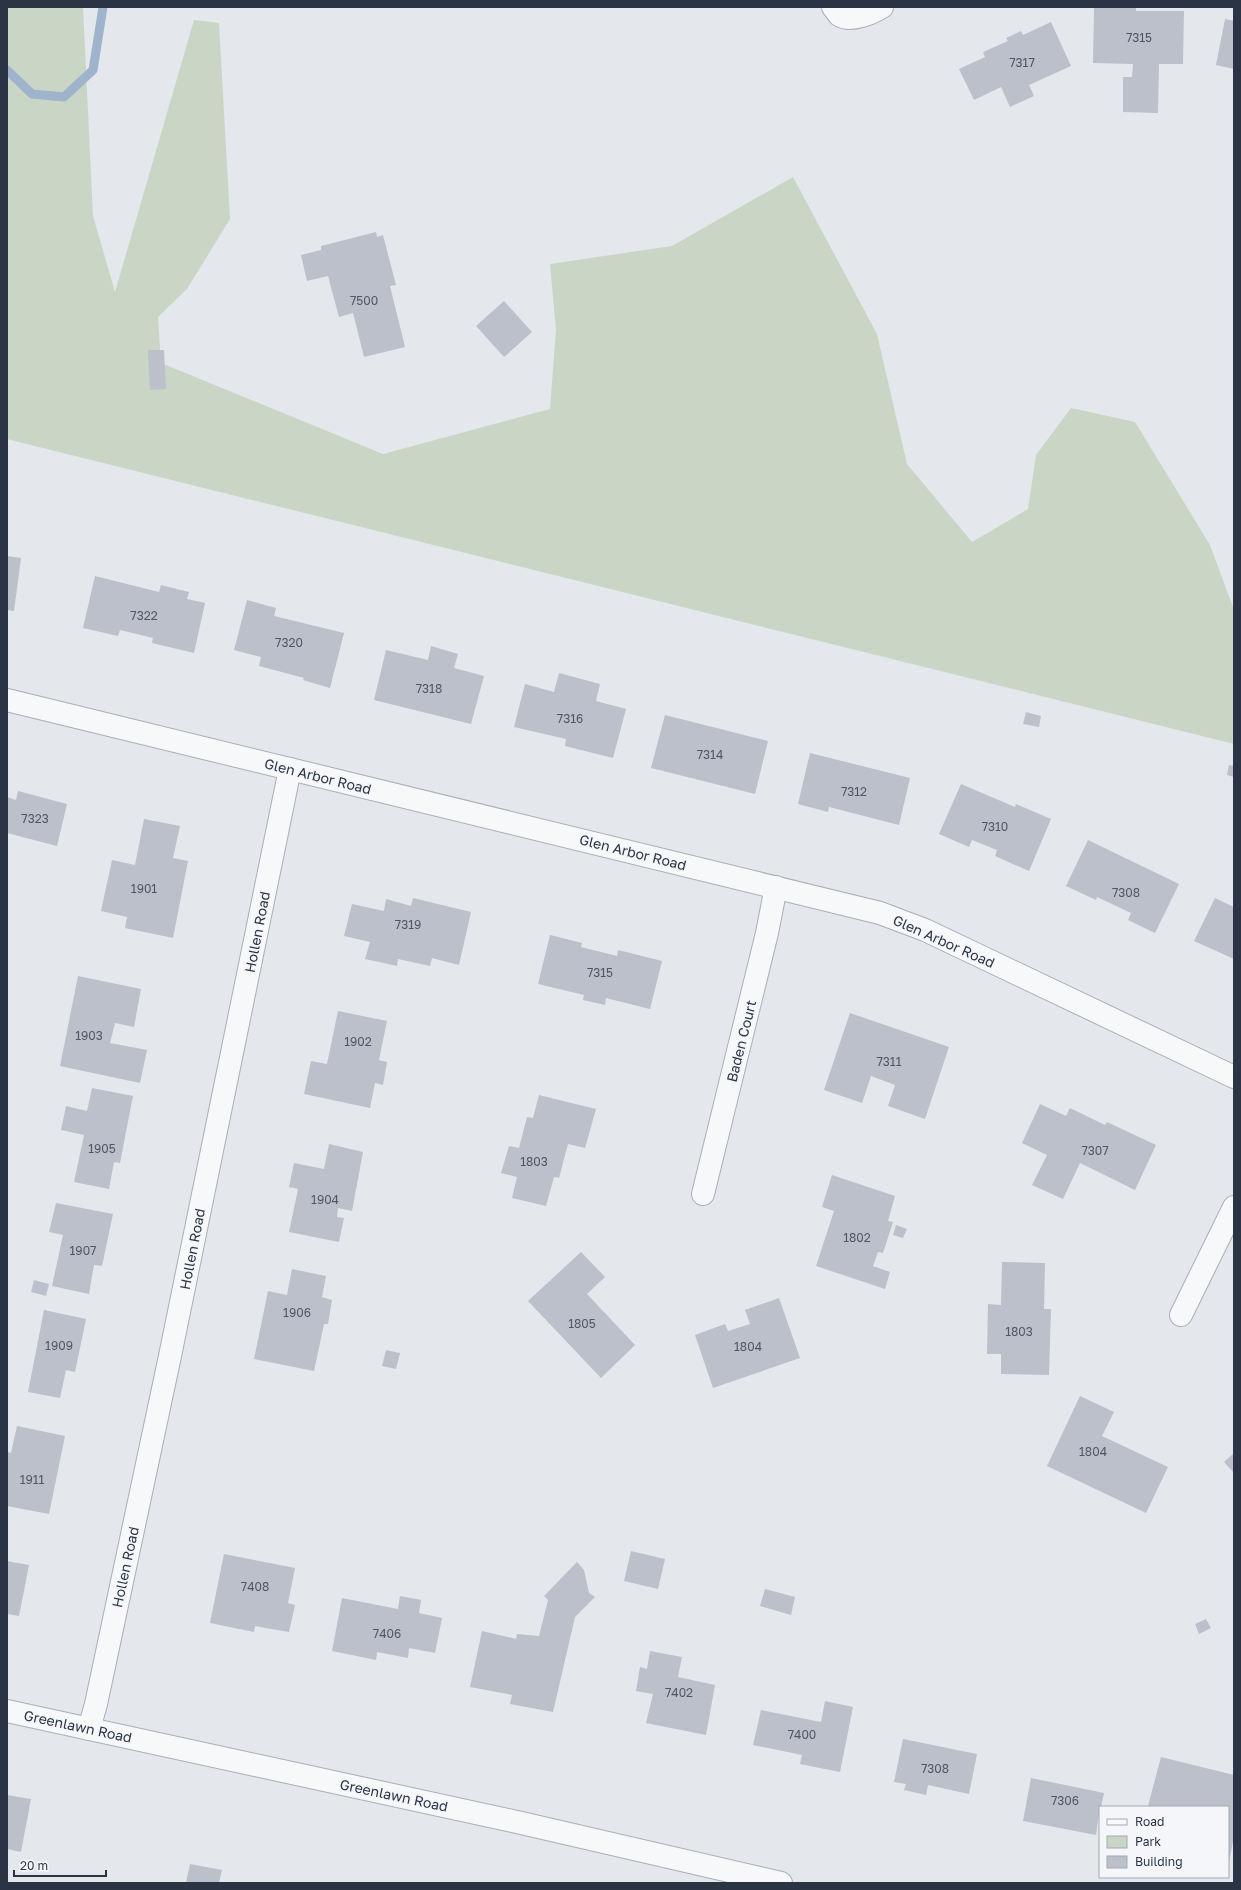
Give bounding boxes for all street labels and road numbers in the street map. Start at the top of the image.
street label: Glen Arbor Road [263,754,373,798]
street label: Glen Arbor Road [578,830,688,874]
street label: Hollen Road [241,890,273,974]
street label: Glen Arbor Road [890,911,998,971]
street label: Baden Court [723,998,759,1084]
street label: Hollen Road [176,1207,208,1291]
street label: Hollen Road [108,1525,142,1609]
street label: Greenlawn Road [22,1706,134,1746]
street label: Greenlawn Road [338,1775,450,1815]

